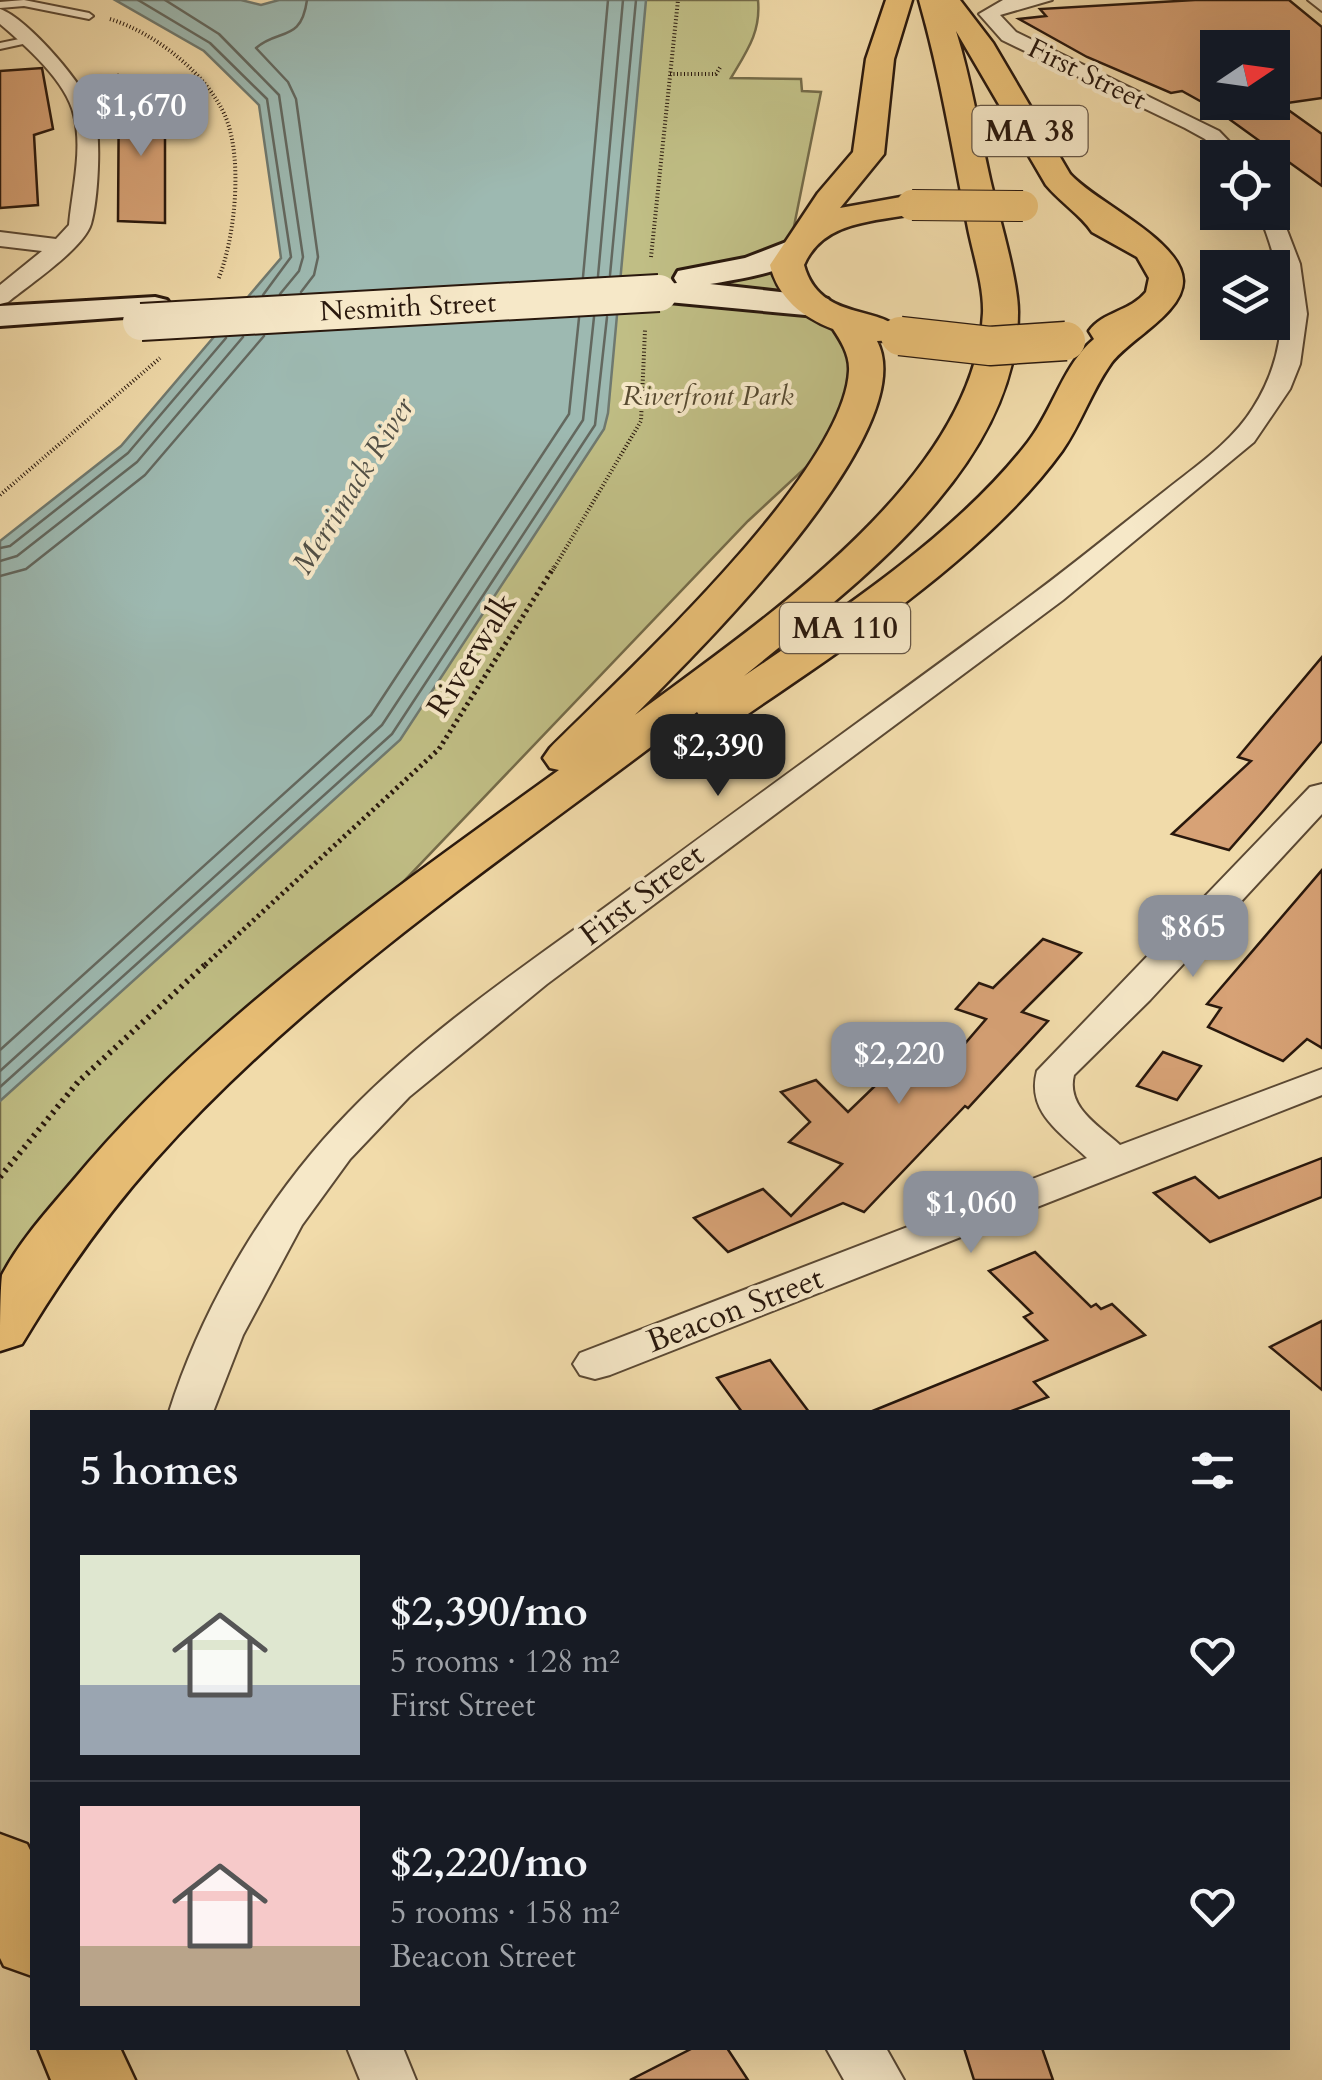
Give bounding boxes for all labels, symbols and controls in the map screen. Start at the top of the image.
street label: First Street [1022,29,1153,119]
north arrow [1200,30,1290,120]
map controls [1200,30,1290,340]
pin: $1,670 [60,74,222,159]
text: $1,670 [95,84,187,128]
road number: MA 38 [972,106,1088,156]
button: locate [1200,140,1290,230]
button: layers [1200,250,1290,340]
street label: Nesmith Street [319,283,497,331]
park label: Riverfront Park [622,377,794,415]
water label: Merrimack River [282,389,424,582]
street label: Riverwalk [417,585,527,725]
road number: MA 110 [780,603,910,653]
pin: $2,390 [637,714,799,799]
text: $2,390 [672,724,764,768]
street label: First Street [571,834,713,956]
pin: $865 [1134,895,1252,980]
text: $865 [1160,905,1226,949]
pin: $2,220 [818,1022,980,1107]
text: $2,220 [853,1032,945,1076]
pin: $1,060 [890,1171,1052,1256]
text: $1,060 [925,1181,1017,1225]
street label: Beacon Street [640,1256,830,1364]
text: 5 homes [80,1442,238,1499]
icon: filters [1185,1443,1240,1498]
text: $2,390/mo [390,1583,588,1640]
icon: home [160,1595,280,1715]
icon: heart [1185,1628,1240,1683]
text: 5 rooms · 128 m² [390,1640,620,1684]
text: First Street [390,1684,535,1728]
text: $2,220/mo [390,1834,588,1891]
icon: home [160,1846,280,1966]
icon: heart [1185,1879,1240,1934]
text: 5 rooms · 158 m² [390,1891,620,1935]
text: Beacon Street [390,1935,576,1979]

